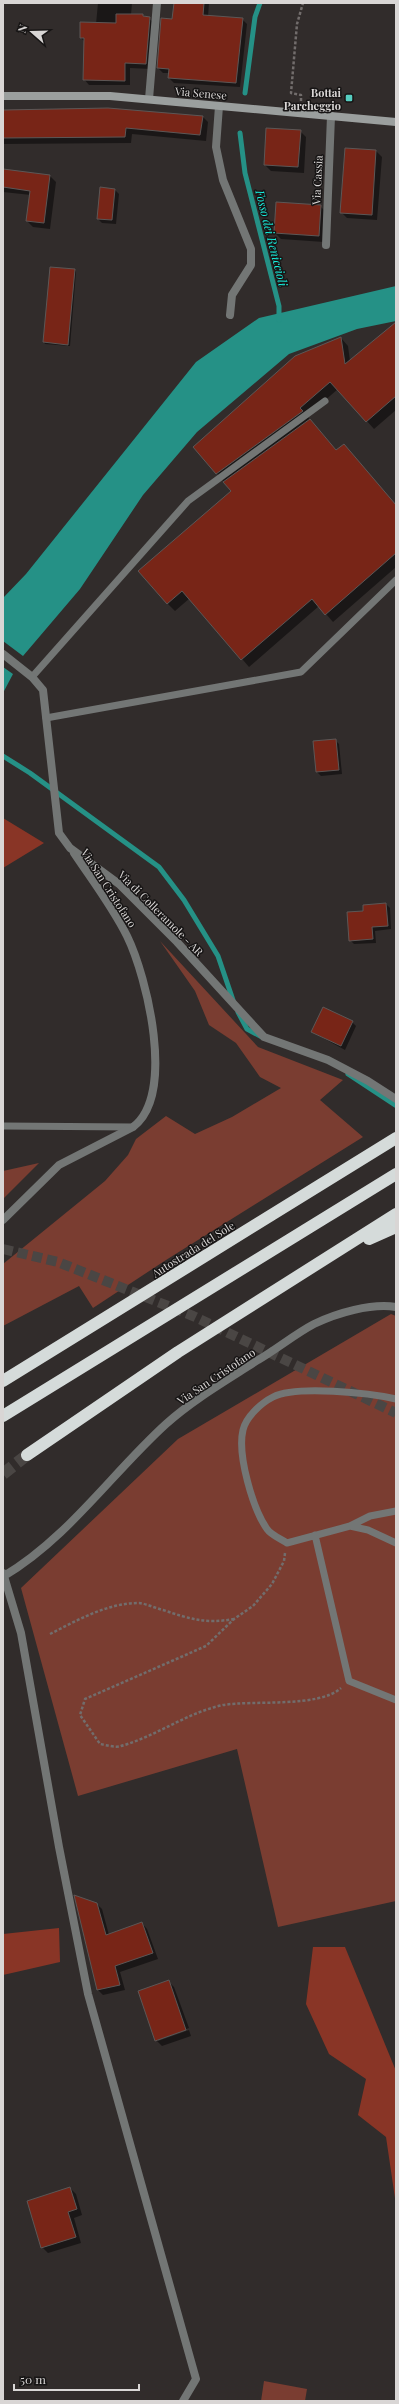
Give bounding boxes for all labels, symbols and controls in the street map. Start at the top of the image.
north arrow [12,12,52,52]
text: N [14,22,31,35]
street label: Via Senese [173,83,228,103]
place label: Bottai Parcheggio [284,85,342,113]
marker: Bottai Parcheggio [344,93,354,103]
street label: Via Cassia [308,154,326,206]
water label: Fosso dei Reniccioli [252,187,292,288]
street label: Via San Cristofano [77,845,140,930]
street label: Via di Colleramole - AR [114,866,207,959]
street label: Autostrada del Sole [148,1217,238,1281]
street label: Via San Cristofano [173,1344,258,1408]
scale bar [14,2366,139,2392]
text: 50 m [20,2371,46,2387]

